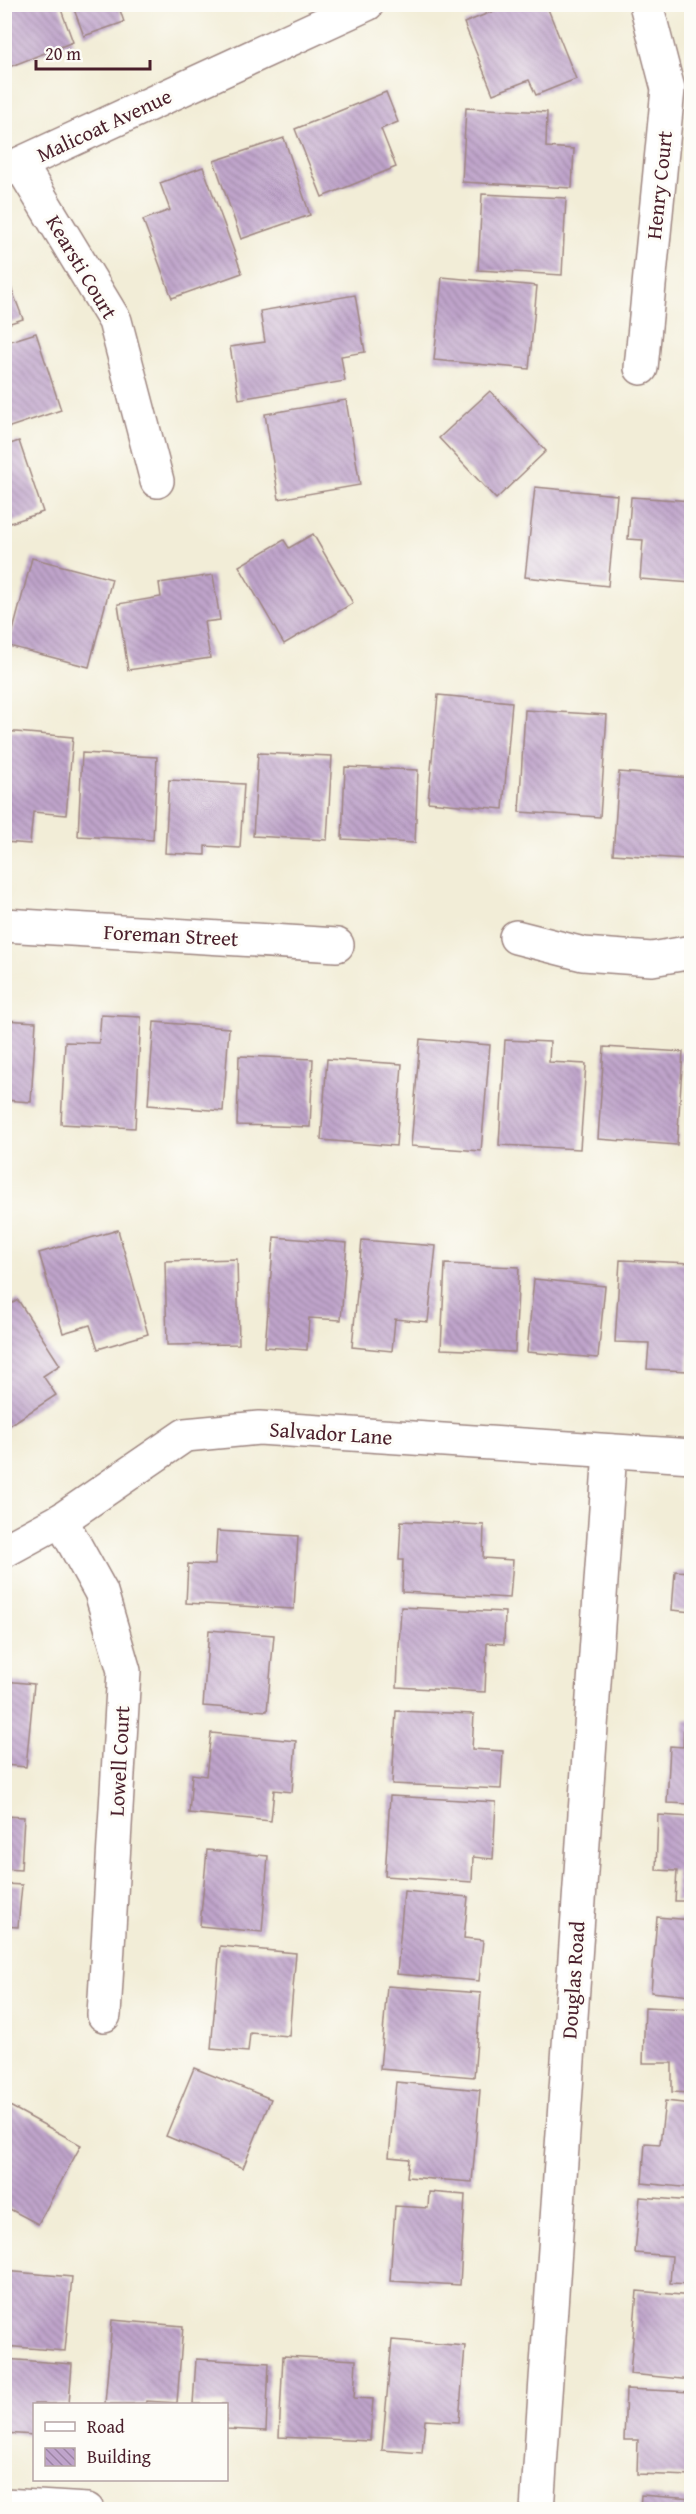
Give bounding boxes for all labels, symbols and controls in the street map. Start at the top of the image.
scale bar [36,33,150,71]
text: 20 m [45,40,81,67]
street label: Malicoat Avenue [32,80,177,170]
street label: Henry Court [638,129,680,241]
street label: Kearsti Court [39,209,126,325]
street label: Foreman Street [103,916,240,954]
street label: Salvador Lane [269,1413,394,1453]
street label: Lowell Court [101,1704,137,1817]
street label: Douglas Road [553,1919,593,2040]
legend [33,2403,228,2481]
text: Road [87,2413,125,2440]
text: Building [87,2443,151,2470]

